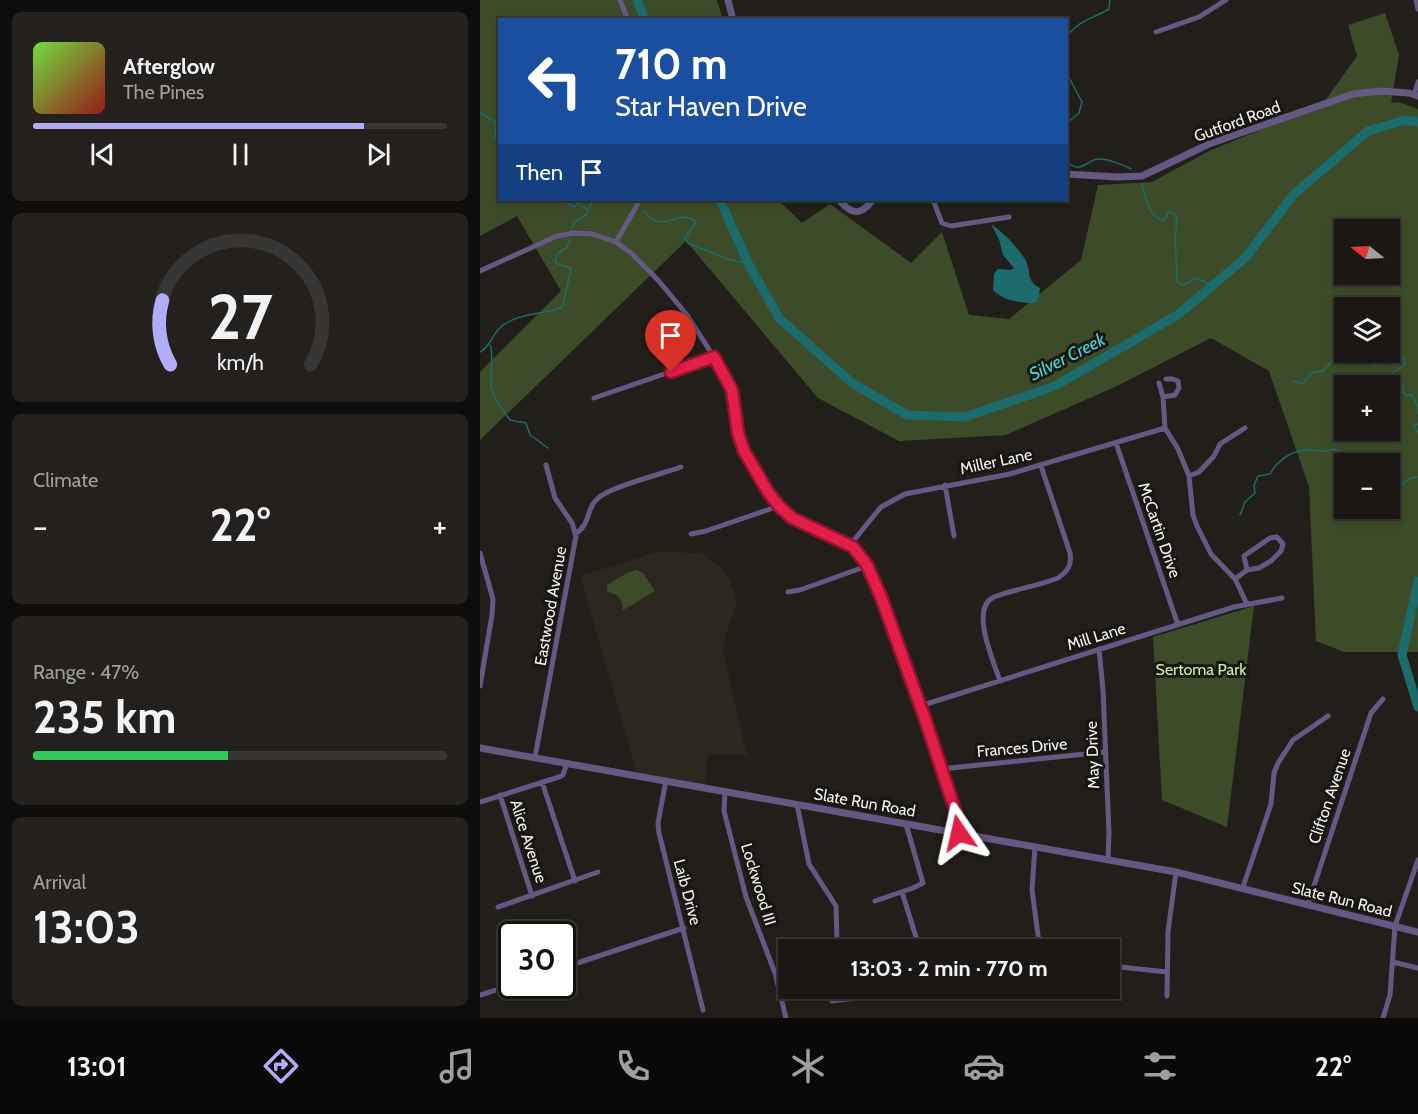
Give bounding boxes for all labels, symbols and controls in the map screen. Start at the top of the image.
text: 710 m [615,38,728,90]
icon: left [516,42,594,120]
text: Afterglow [123,53,215,80]
text: The Pines [123,80,204,104]
text: Star Haven Drive [615,90,807,123]
street label: Gutford Road [1191,97,1283,146]
icon: previous [86,138,119,171]
icon: pause [224,138,257,171]
icon: next [362,138,395,171]
icon: arrive [575,156,608,189]
text: Then [516,159,563,186]
north arrow [1334,219,1400,285]
map controls [1334,219,1400,519]
text: 27 [208,279,273,355]
button: layers [1334,297,1400,363]
pin [645,310,696,372]
icon: arrive [654,319,687,352]
water label: Silver Creek [1025,328,1110,386]
text: km/h [217,349,263,375]
button: + [1334,375,1400,441]
street label: Miller Lane [958,445,1034,478]
button: − [1334,453,1400,519]
text: Climate [33,468,98,492]
street label: McCartin Drive [1134,480,1185,580]
text: 22° [210,498,270,552]
text: − [33,506,48,546]
text: + [432,506,447,546]
street label: Eastwood Avenue [531,545,570,667]
street label: Mill Lane [1065,619,1128,654]
text: Range · 47% [33,660,139,684]
park label: Sertoma Park [1156,660,1247,679]
text: 235 km [33,690,176,744]
street label: May Drive [1082,721,1103,789]
street label: Frances Drive [976,734,1068,761]
street label: Clifton Avenue [1304,746,1355,846]
street label: Slate Run Road [813,784,917,821]
street label: Alice Avenue [506,797,551,885]
position arrow [927,801,991,865]
street label: Lockwood III [737,841,780,928]
street label: Laib Drive [670,857,705,927]
text: Arrival [33,870,86,894]
street label: Slate Run Road [1290,878,1394,921]
text: 13:03 [33,900,140,954]
speed limit sign: 30 [498,921,576,999]
text: 13:03 · 2 min · 770 m [850,955,1048,982]
icon: directions [260,1045,302,1087]
icon: music [436,1045,478,1087]
icon: phone [612,1045,654,1087]
icon: climate [787,1045,829,1087]
icon: car [963,1045,1005,1087]
icon: filters [1139,1045,1181,1087]
text: 13:01 [67,1050,126,1083]
text: 22° [1315,1050,1351,1083]

